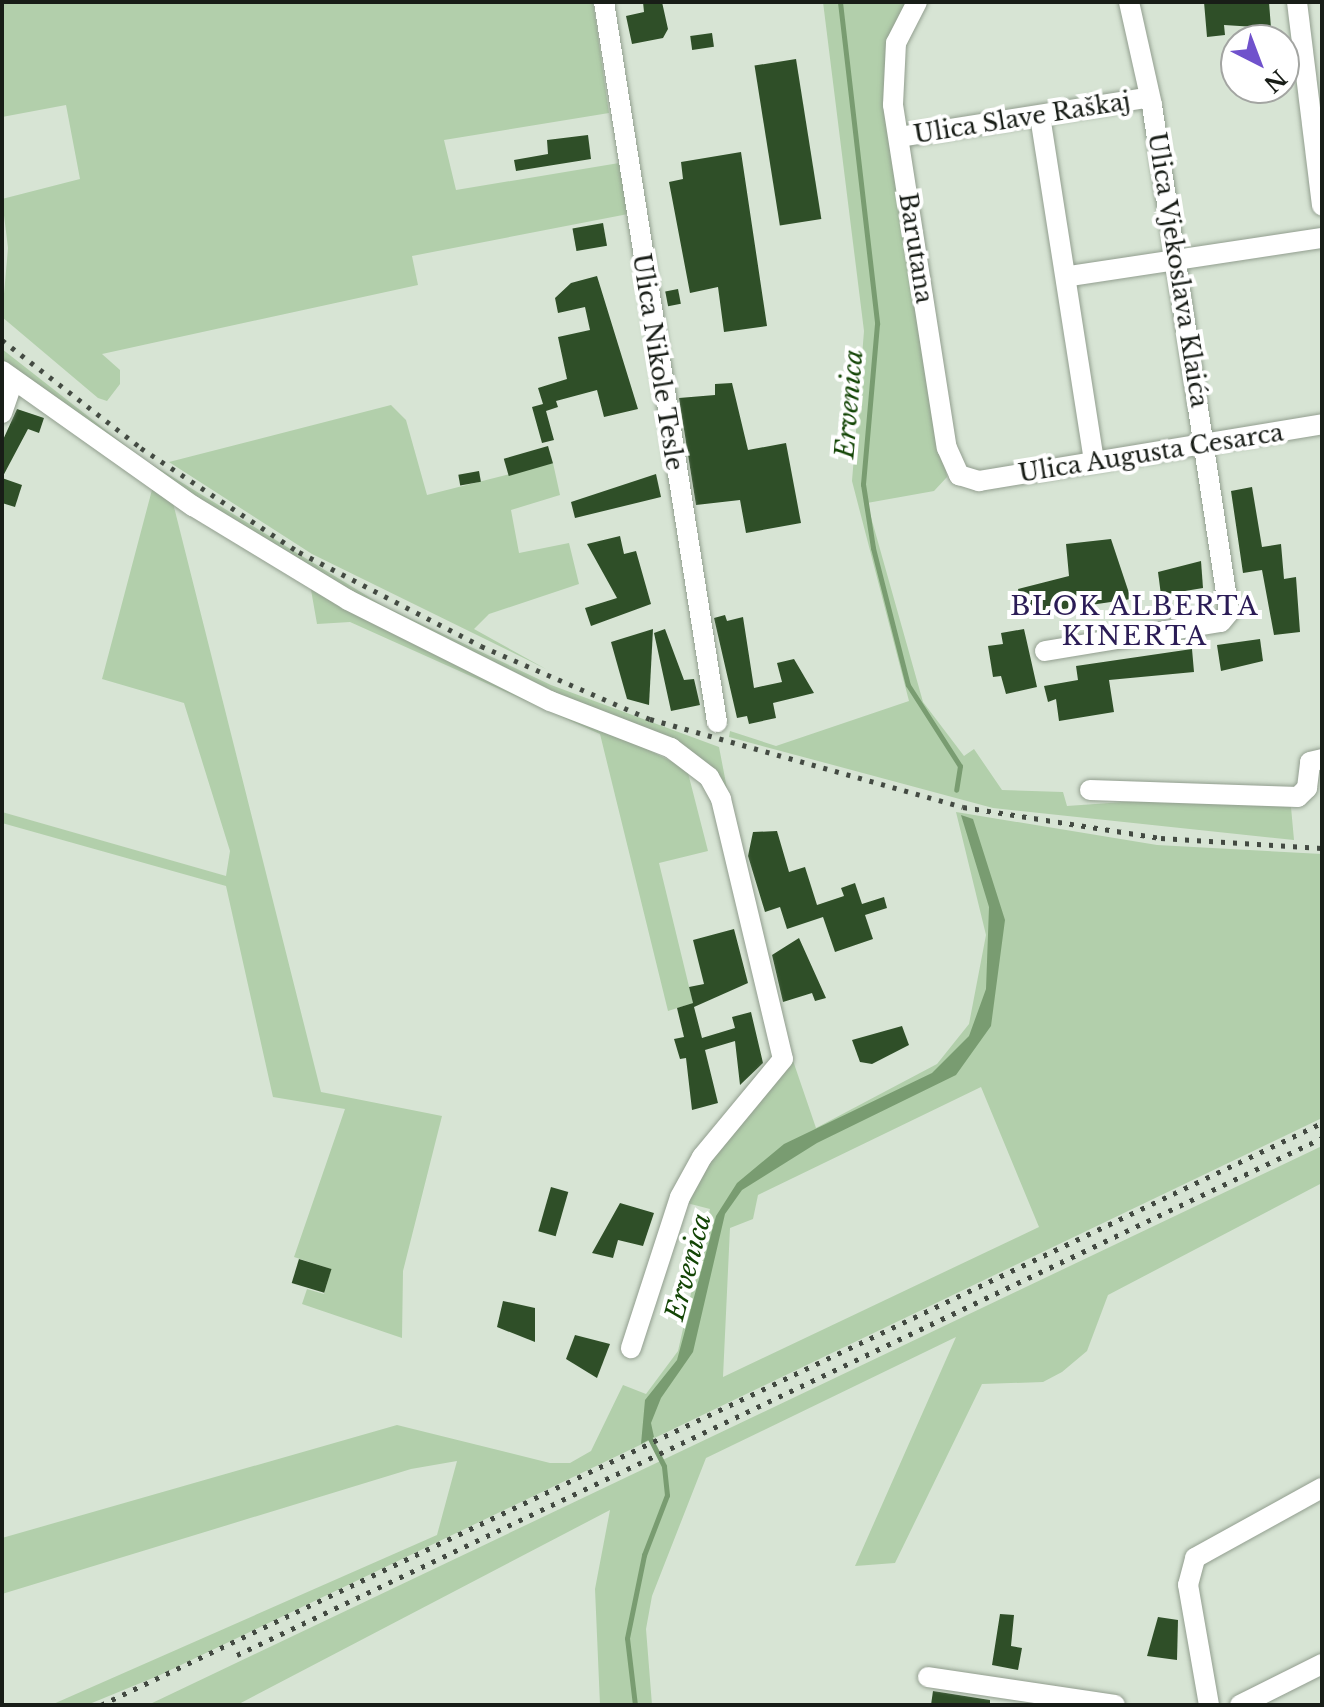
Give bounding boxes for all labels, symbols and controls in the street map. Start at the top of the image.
north arrow [1220,24,1300,104]
text: N [1258,64,1292,98]
street label: Ulica Slave Raškaj [912,87,1132,149]
street label: Ulica Vjekoslava Klaića [1142,130,1214,410]
street label: Barutana [893,191,939,305]
street label: Ulica Nikole Tesle [627,251,689,473]
water label: Ervenica [830,348,870,460]
street label: Ulica Augusta Cesarca [1016,418,1286,488]
district label: BLOK ALBERTA KINERTA [1009,591,1261,652]
water label: Ervenica [660,1210,718,1324]

